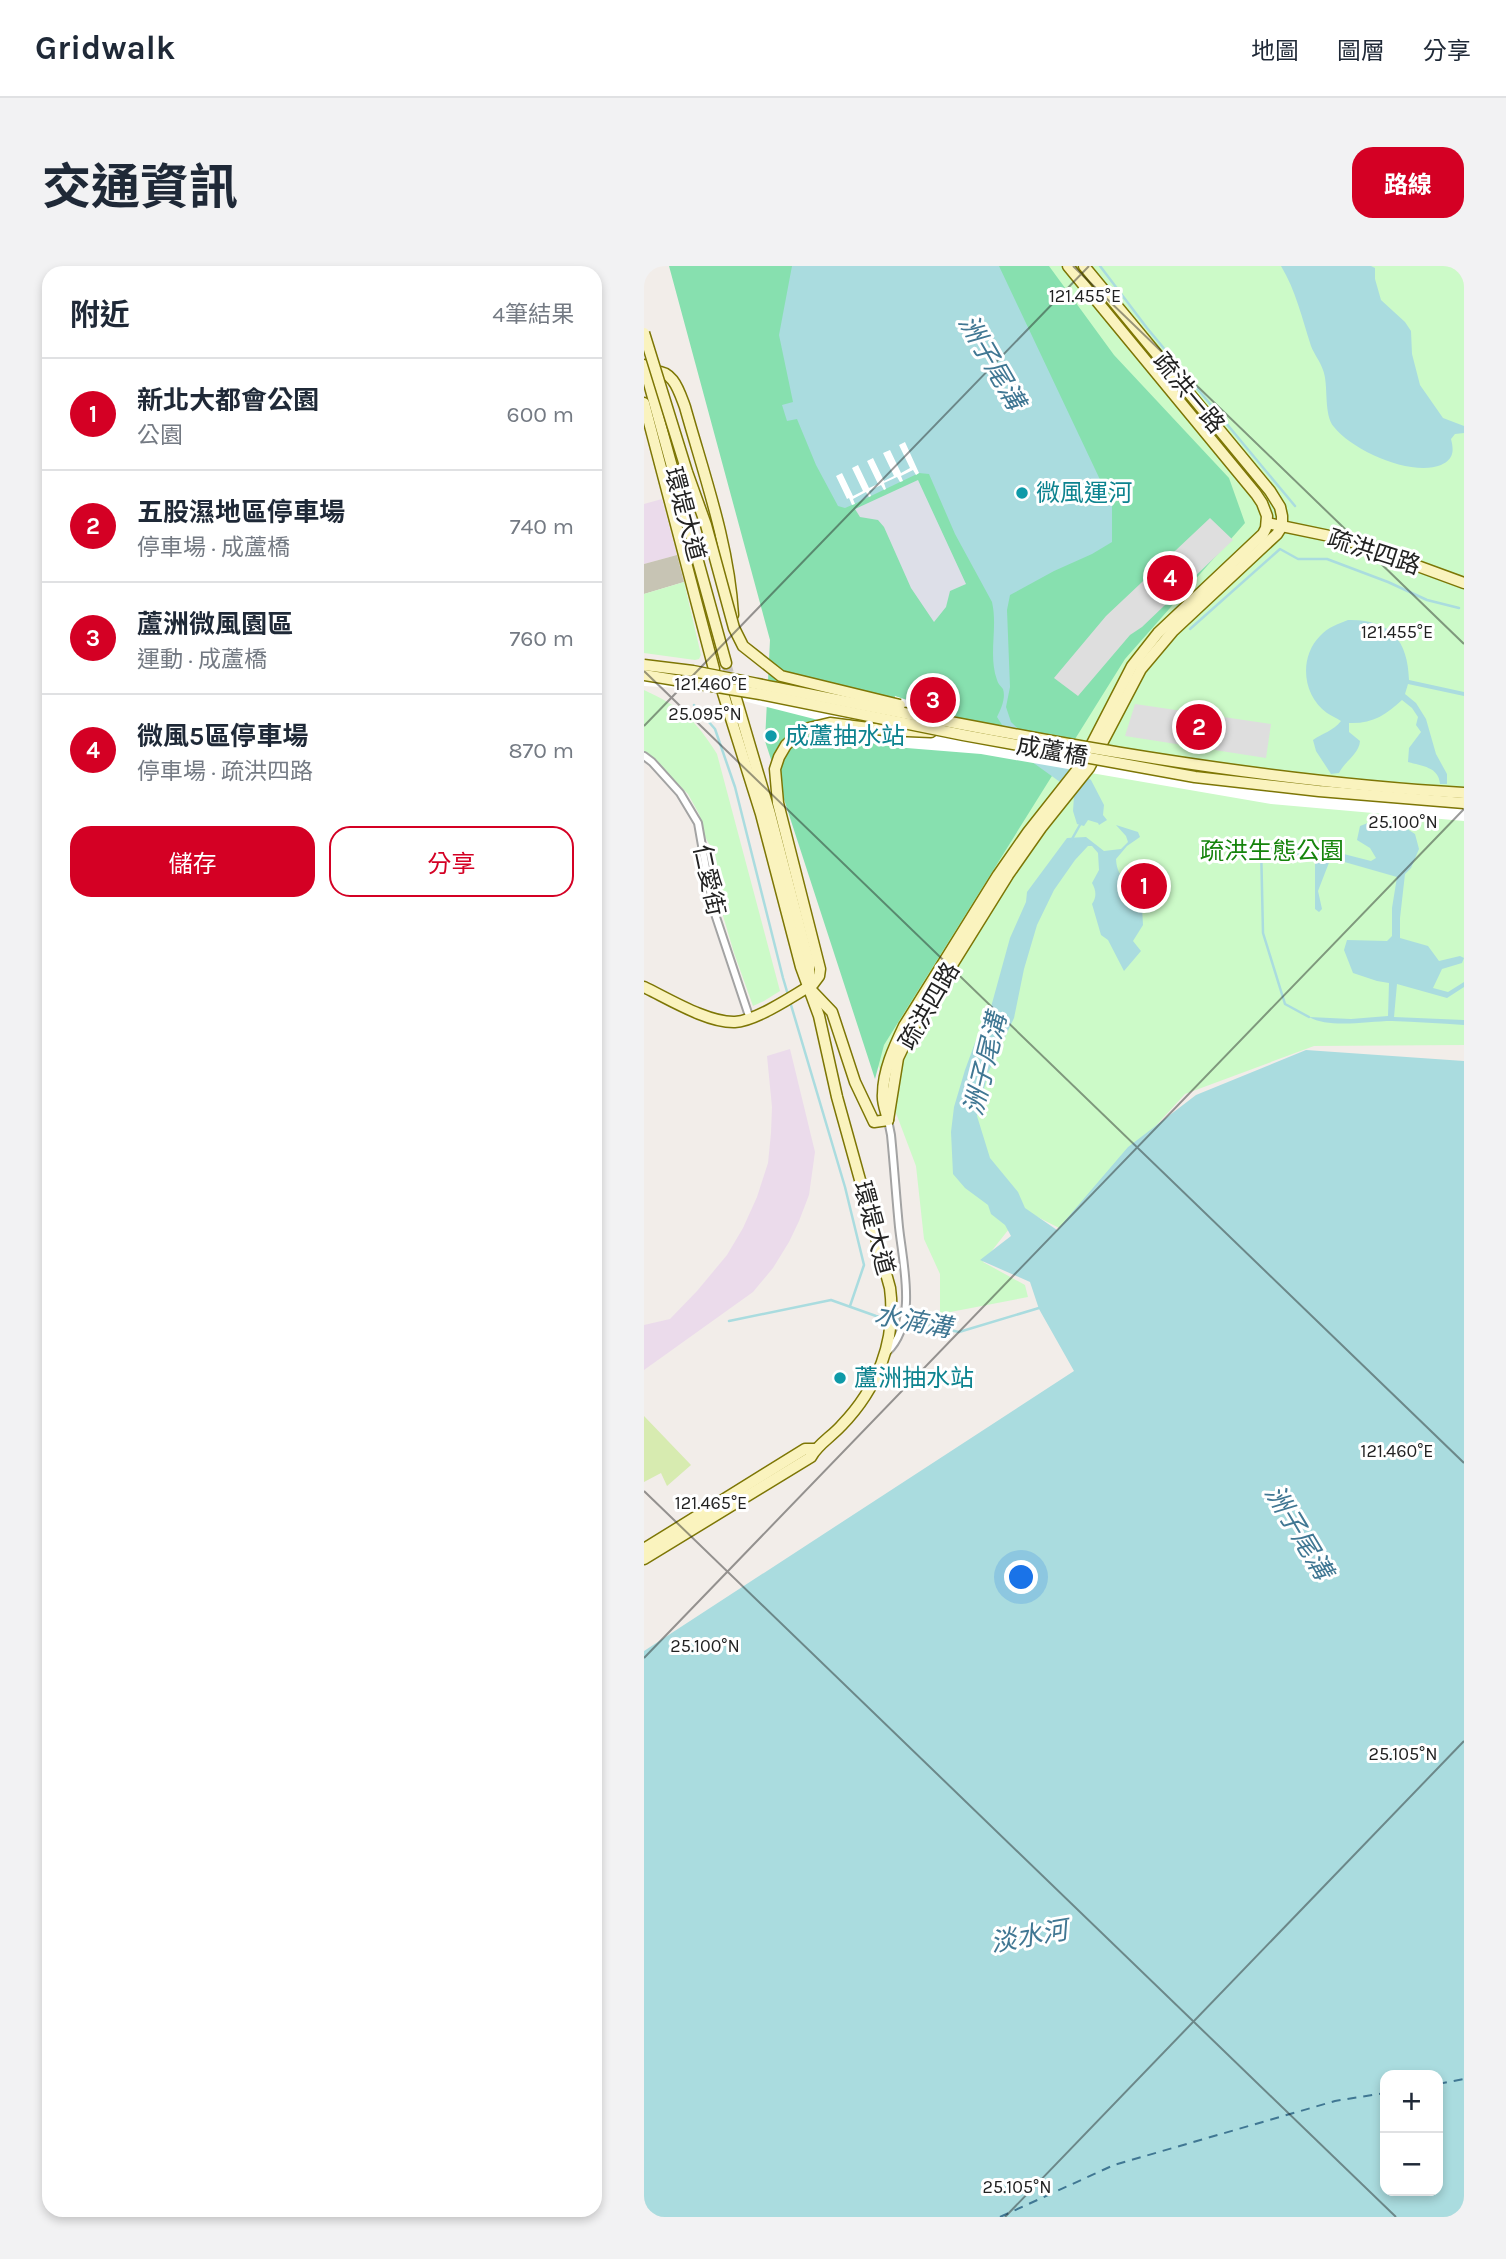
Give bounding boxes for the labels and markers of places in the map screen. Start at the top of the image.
place label: 微風運河 [1036,479,1132,507]
marker: 微風運河 [1014,485,1030,501]
pin: 4 [1147,552,1193,604]
pin: 3 [910,674,956,726]
pin: 2 [1176,701,1222,753]
place label: 成蘆抽水站 [785,722,905,750]
marker: 成蘆抽水站 [763,728,779,744]
pin: 1 [1121,860,1167,912]
place label: 蘆洲抽水站 [854,1364,974,1392]
marker: 蘆洲抽水站 [832,1370,848,1386]

